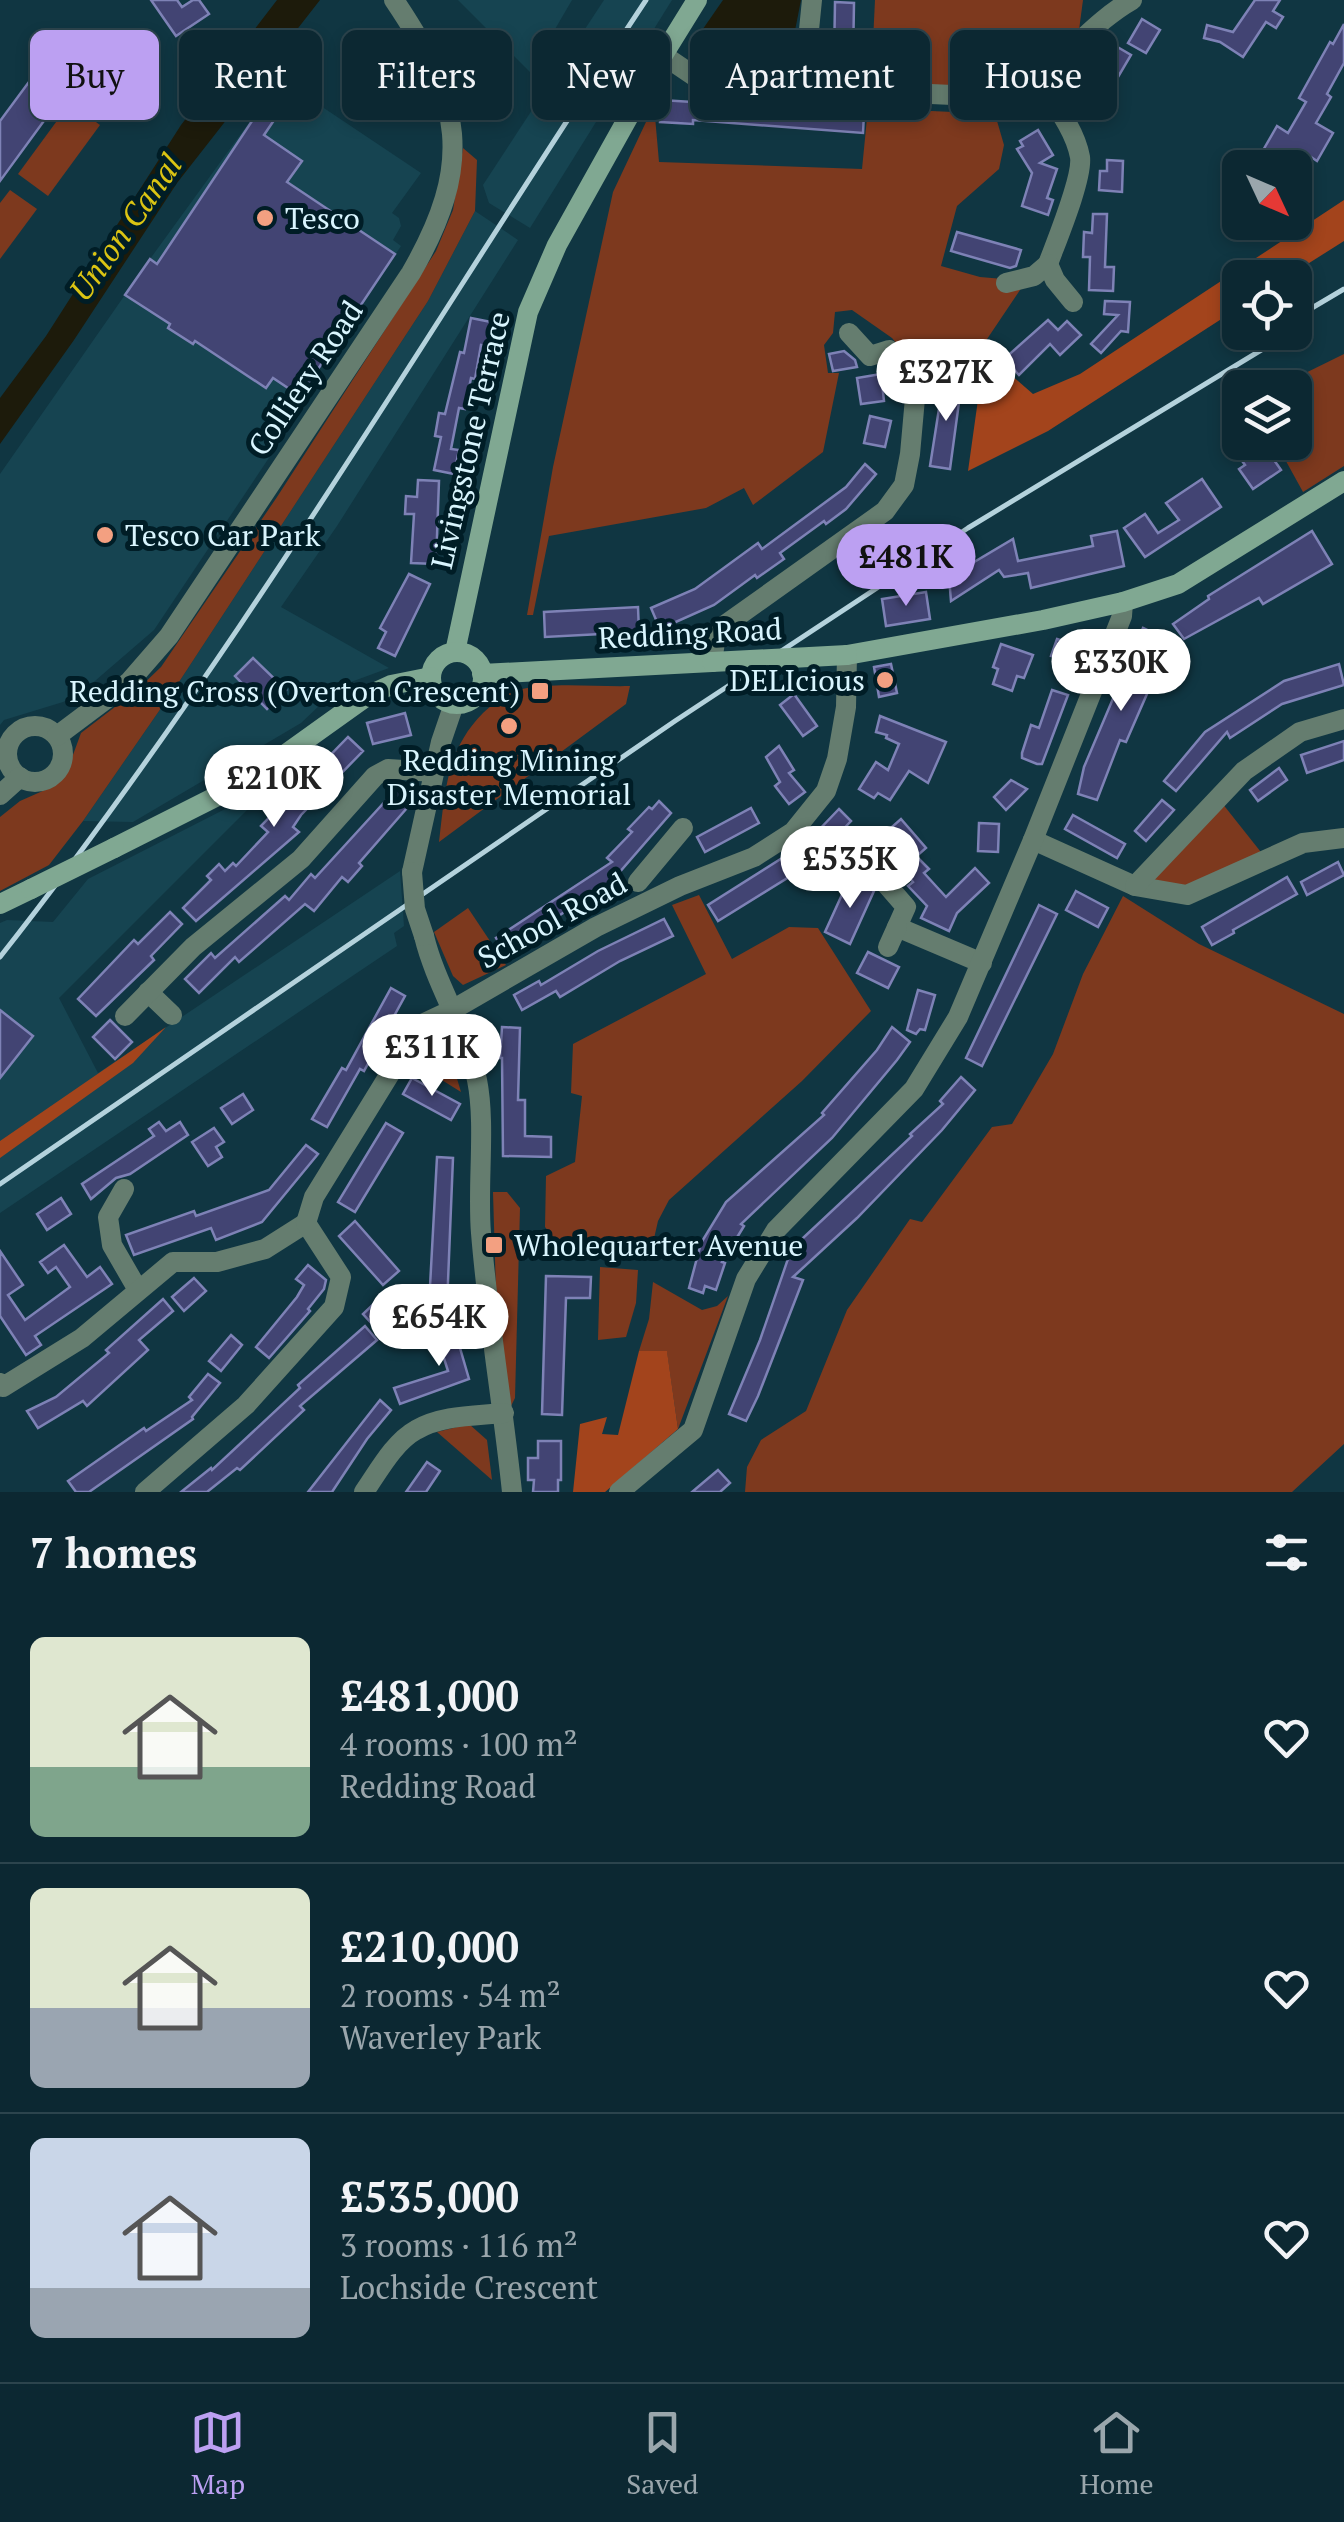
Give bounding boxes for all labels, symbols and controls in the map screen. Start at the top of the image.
chip: Buy [30,30,159,120]
chip: Rent [179,30,322,120]
chip: Filters [342,30,512,120]
chip: New [532,30,670,120]
chip: Apartment [690,30,930,120]
chip: House [950,30,1117,120]
water label: Union Canal [59,145,191,309]
north arrow [1222,150,1312,240]
map controls [1222,150,1312,460]
place label: Tesco [285,198,360,238]
marker: Tesco [254,207,276,229]
button: locate [1222,260,1312,350]
street label: Colliery Road [238,293,372,463]
street label: Livingstone Terrace [421,307,519,573]
pin: £327K [876,339,1016,424]
text: £327K [898,350,994,392]
button: layers [1222,370,1312,460]
place label: Tesco Car Park [125,515,321,555]
marker: Tesco Car Park [94,524,116,546]
pin: £481K [836,524,976,609]
text: £481K [858,535,954,577]
street label: Redding Road [597,608,783,658]
pin: £330K [1051,629,1191,714]
text: £330K [1073,640,1169,682]
place label: DELIcious [729,660,865,700]
marker: DELIcious [874,669,896,691]
place label: Redding Cross (Overton Crescent) [69,671,520,711]
marker: Redding Cross (Overton Crescent) [529,680,551,702]
marker: Redding Mining Disaster Memorial [498,715,520,737]
place label: Redding Mining Disaster Memorial [387,740,631,814]
pin: £210K [204,745,344,830]
text: £210K [226,756,322,798]
pin: £535K [780,826,920,911]
text: £535K [802,837,898,879]
street label: School Road [471,863,633,977]
pin: £311K [362,1014,502,1099]
text: £311K [384,1025,480,1067]
place label: Wholequarter Avenue [514,1225,803,1265]
marker: Wholequarter Avenue [483,1234,505,1256]
pin: £654K [369,1284,509,1369]
text: £654K [391,1295,487,1337]
text: 7 homes [30,1524,197,1580]
icon: filters [1259,1525,1314,1580]
text: £481,000 [340,1667,519,1723]
icon: home [110,1677,230,1797]
icon: heart [1259,1710,1314,1765]
text: 4 rooms · 100 m² [340,1723,578,1765]
text: Redding Road [340,1765,536,1807]
text: £210,000 [340,1918,519,1974]
icon: home [110,1928,230,2048]
icon: heart [1259,1961,1314,2016]
text: 2 rooms · 54 m² [340,1974,561,2016]
text: Waverley Park [340,2016,541,2058]
text: £535,000 [340,2168,519,2224]
icon: home [110,2178,230,2298]
icon: heart [1259,2211,1314,2266]
text: 3 rooms · 116 m² [340,2224,578,2266]
text: Lochside Crescent [340,2266,598,2308]
tab: Map [190,2405,245,2502]
tab: Saved [626,2405,699,2502]
tab: Home [1079,2405,1154,2502]

